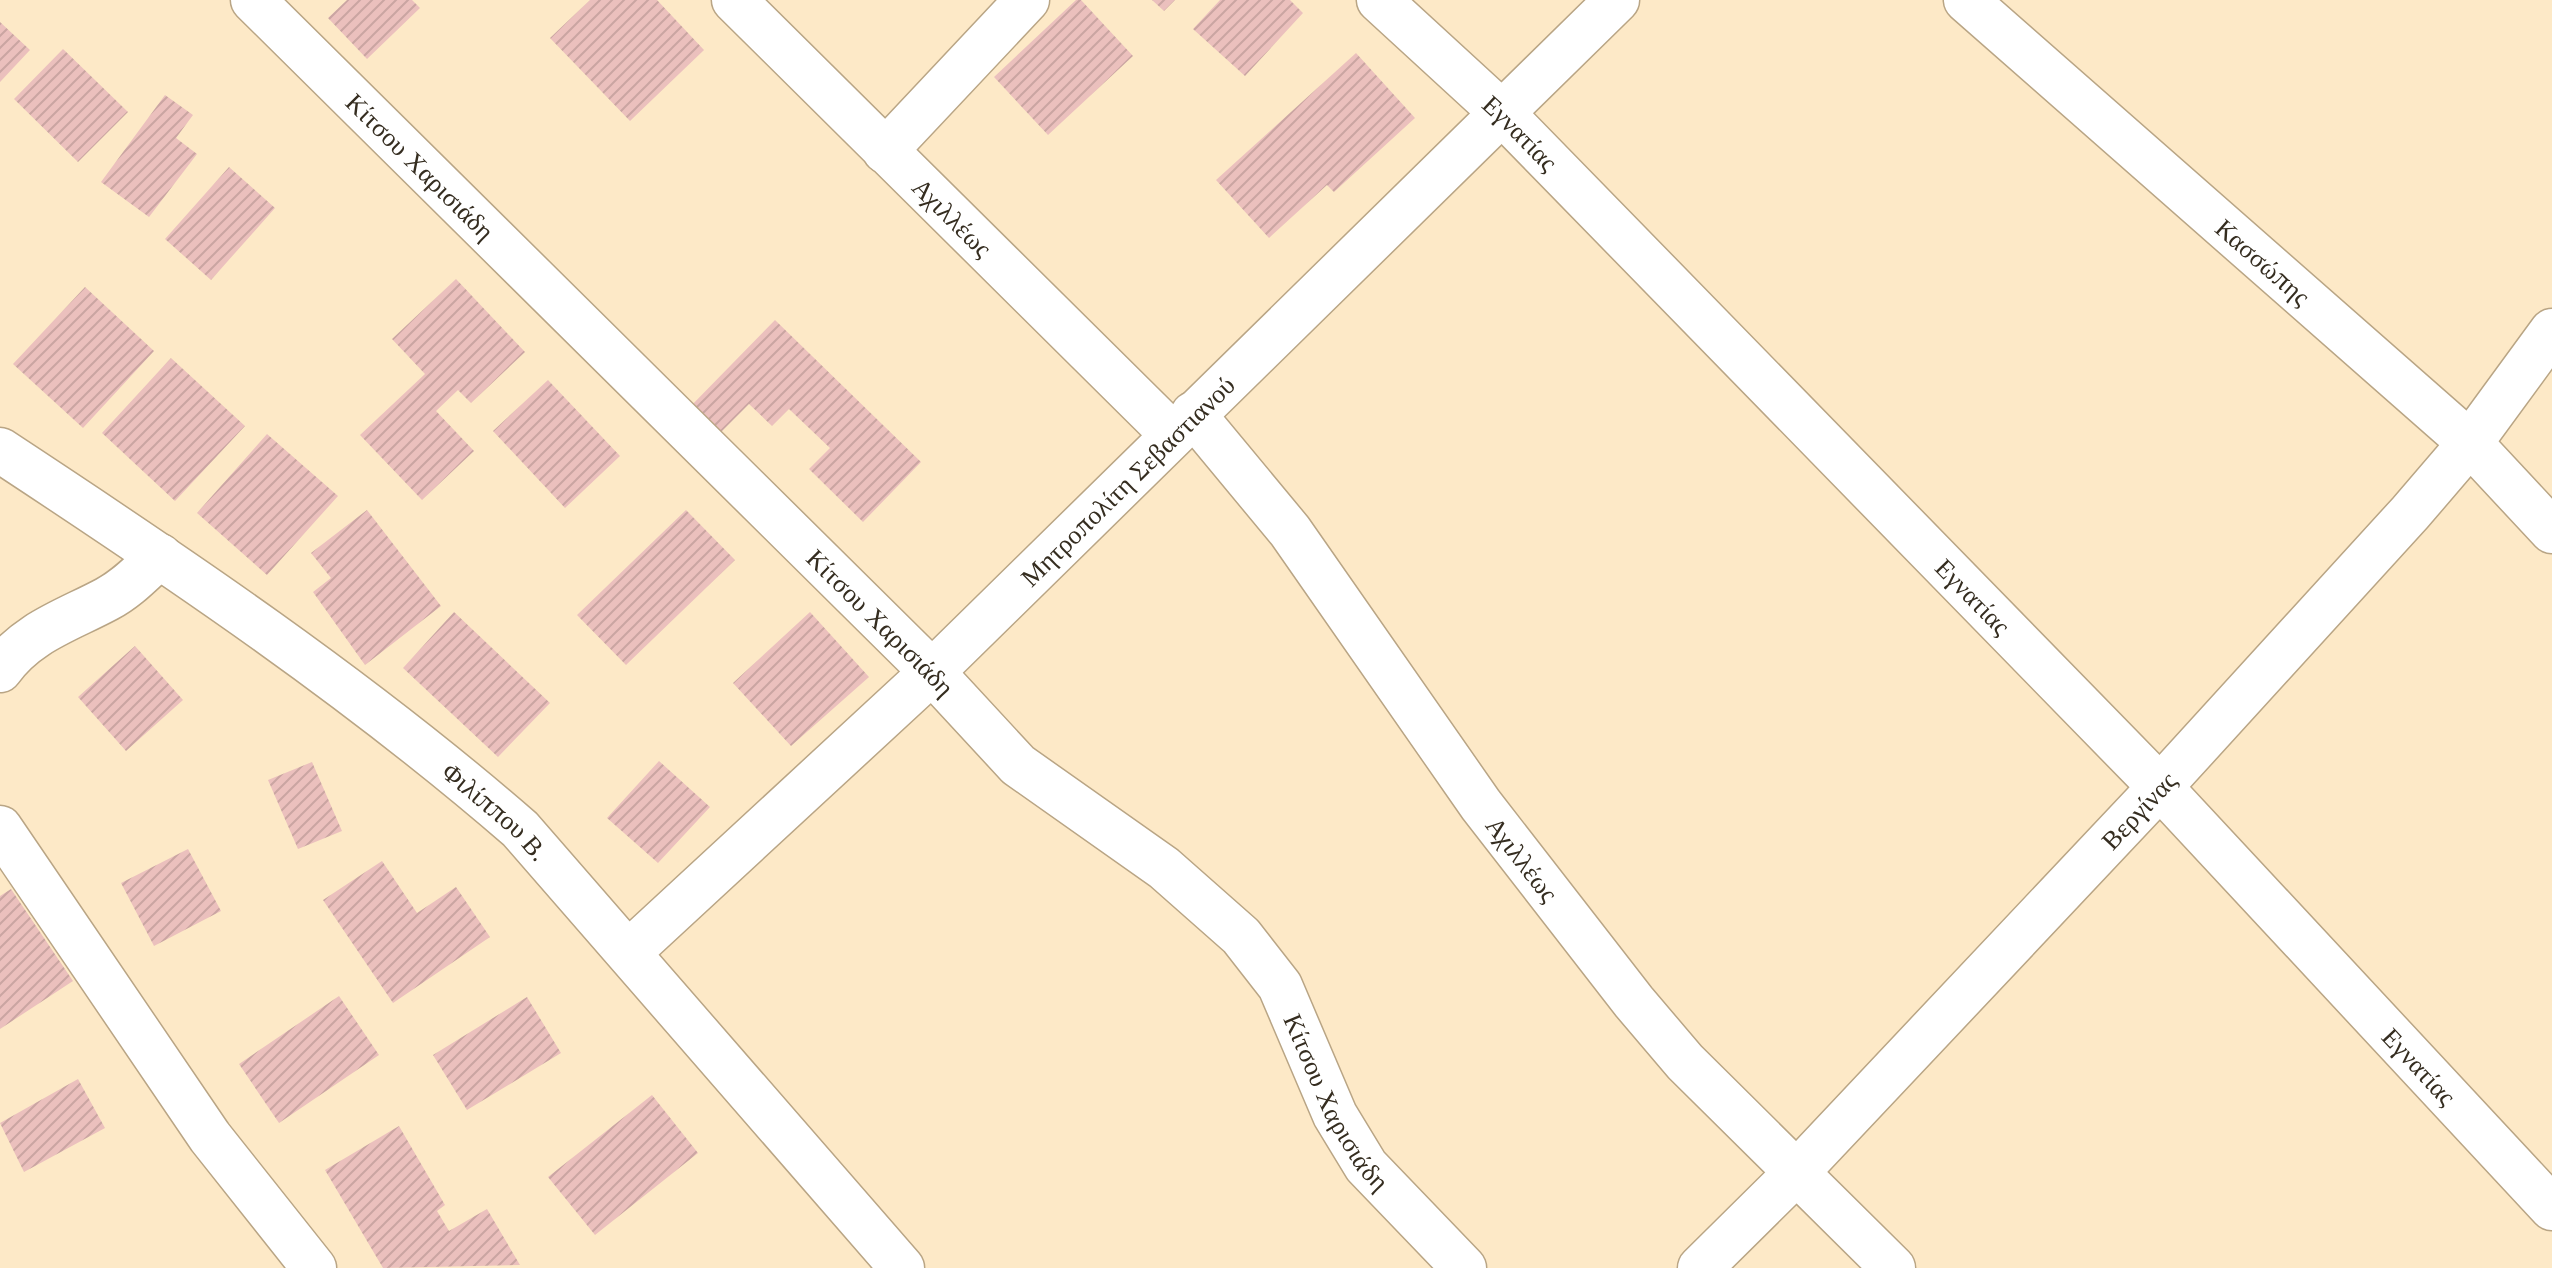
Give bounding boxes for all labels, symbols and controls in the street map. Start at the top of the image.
street label: Κίτσου Χαρισιάδη [340,85,502,247]
street label: Εγνατίας [1476,87,1566,178]
street label: Αχιλλέως [906,170,1000,264]
street label: Κασσώπης [2209,211,2318,312]
street label: Μητροπολίτη Σεβαστιανού [1013,368,1241,593]
street label: Κίτσου Χαρισιάδη [800,541,962,703]
street label: Εγνατίας [1929,551,2019,642]
street label: Φιλίππου Β. [436,754,556,867]
street label: Βεργίνας [2094,763,2184,856]
street label: Αχιλλέως [1479,809,1567,909]
street label: Κίτσου Χαρισιάδη [1277,1008,1397,1197]
street label: Εγνατίας [2376,1020,2464,1112]

